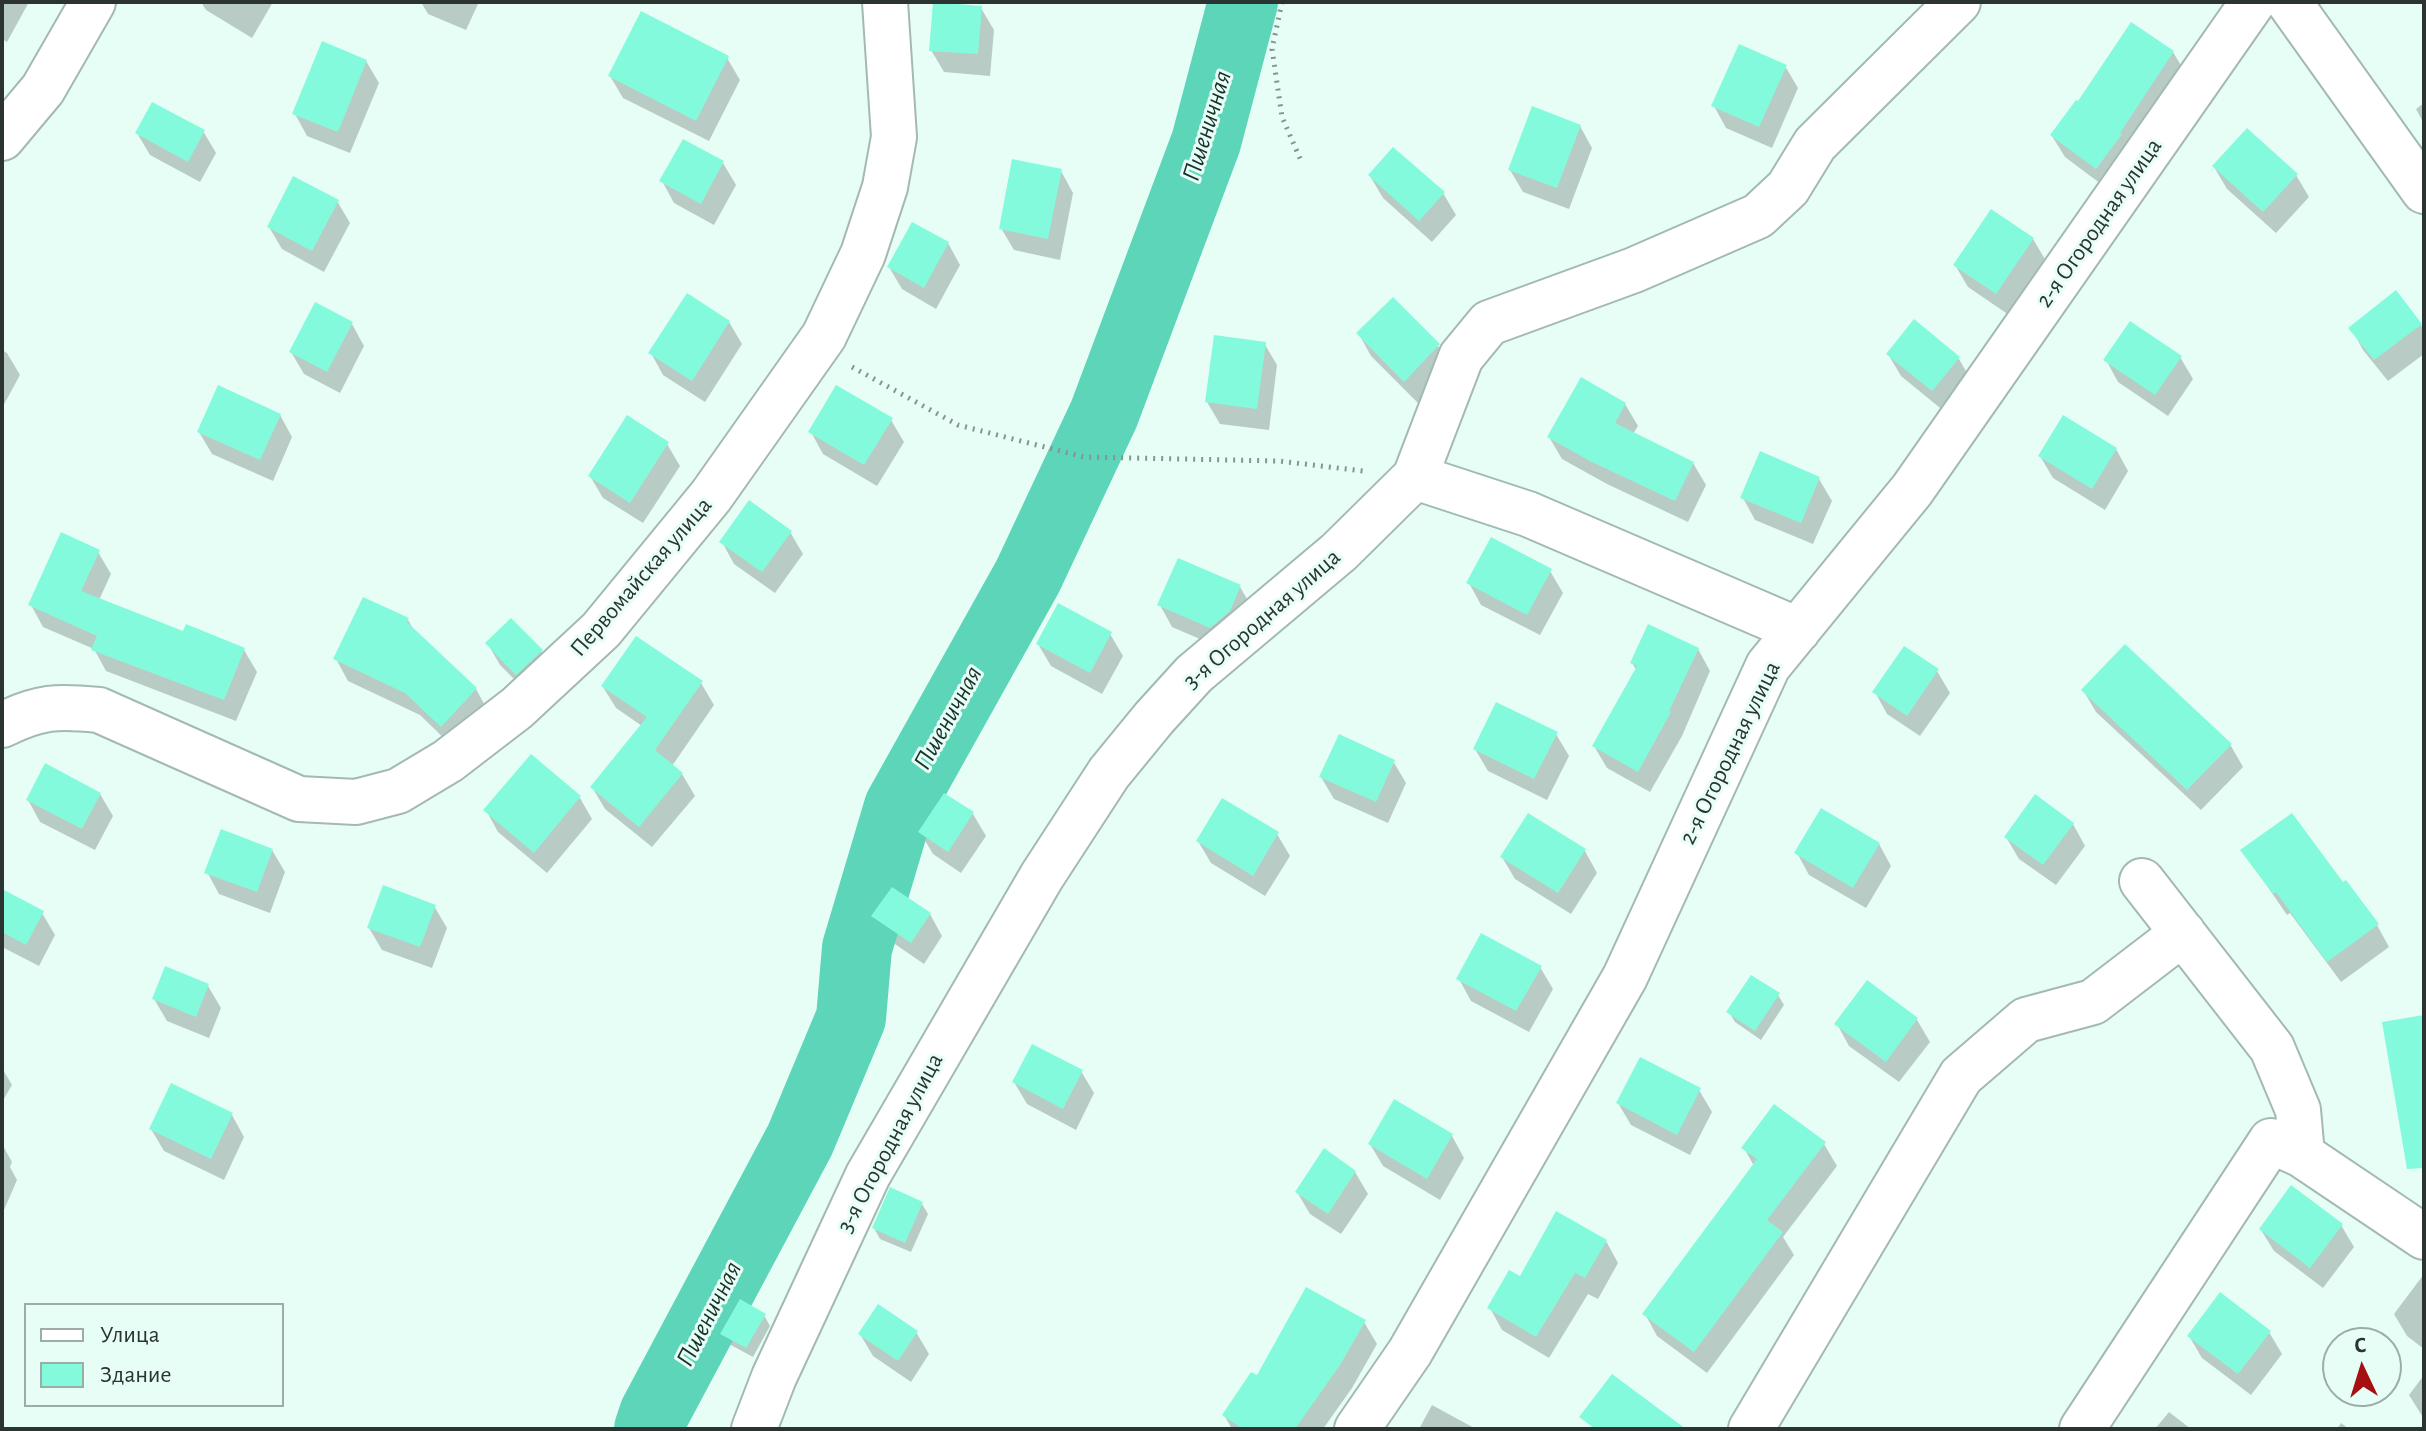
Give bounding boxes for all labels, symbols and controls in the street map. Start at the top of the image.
water label: Пшеничная [1175,67,1239,185]
street label: 2-я Огородная улица [2030,133,2168,313]
street label: Первомайская улица [564,491,718,663]
street label: 3-я Огородная улица [1177,543,1347,695]
street label: 2-я Огородная улица [1673,657,1787,849]
water label: Пшеничная [907,661,989,775]
street label: 3-я Огородная улица [831,1048,949,1238]
water label: Пшеничная [669,1256,749,1372]
legend [24,1303,284,1407]
text: Улица [100,1323,160,1347]
north arrow [2322,1327,2402,1407]
text: С [2354,1334,2367,1356]
text: Здание [100,1363,171,1387]

